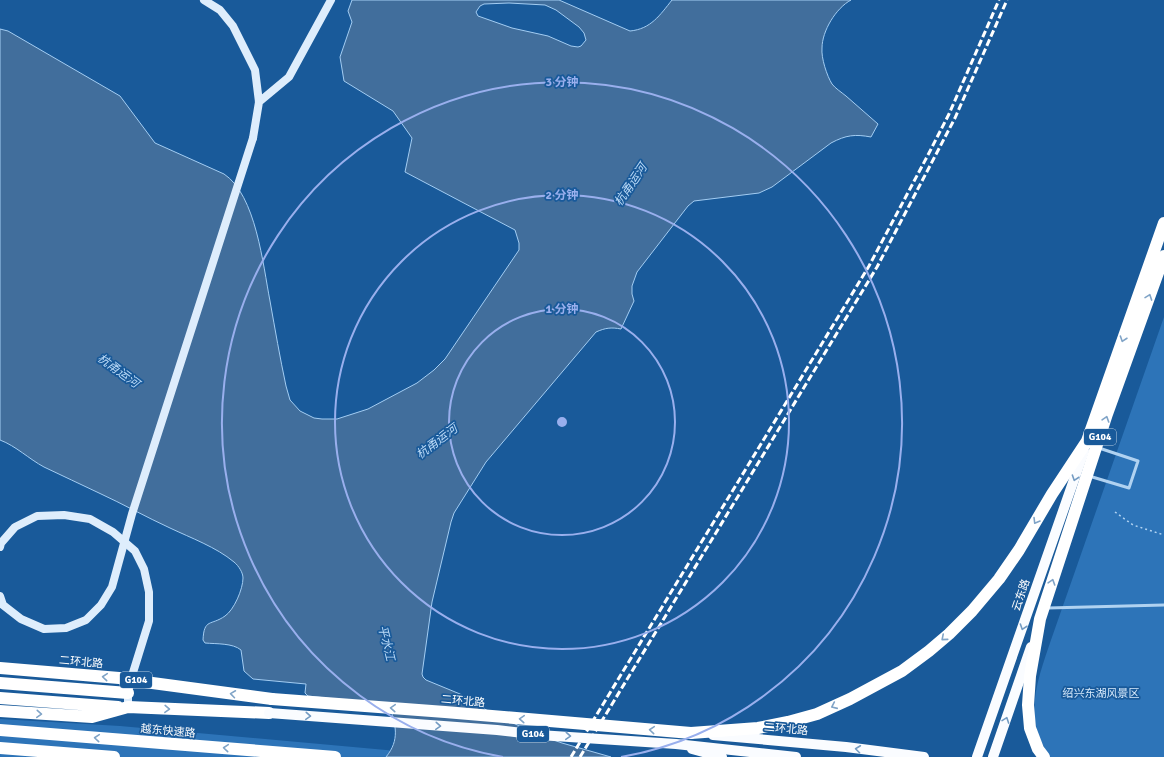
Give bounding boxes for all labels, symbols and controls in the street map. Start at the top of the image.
text: 3 分钟 [545,75,579,90]
water label: 杭甬运河 [611,159,652,209]
text: 2 分钟 [545,188,579,203]
one-way arrow [1145,293,1153,300]
text: 1 分钟 [545,302,579,317]
one-way arrow [1119,335,1128,342]
water label: 杭甬运河 [94,351,143,392]
centre of rings [555,415,569,429]
one-way arrow [1101,416,1109,423]
water label: 杭甬运河 [413,420,462,462]
road number: G104 [1084,429,1116,445]
one-way arrow [1071,475,1079,482]
one-way arrow [1033,517,1041,524]
street label: 云东路 [1009,577,1033,613]
one-way arrow [1047,579,1056,586]
water label: 平水江 [374,624,398,664]
one-way arrow [1019,624,1027,631]
one-way arrow [941,633,949,641]
street label: 二环北路 [59,654,103,670]
one-way arrow [102,672,108,681]
road number: G104 [120,672,152,688]
park label: 绍兴东湖风景区 [1063,687,1140,700]
one-way arrow [230,690,236,699]
street label: 二环北路 [441,693,485,709]
one-way arrow [831,701,838,709]
one-way arrow [390,704,396,713]
one-way arrow [164,705,170,713]
one-way arrow [36,709,42,718]
one-way arrow [305,712,311,721]
one-way arrow [519,714,525,723]
one-way arrow [1001,717,1010,724]
one-way arrow [435,721,441,730]
street label: 二环北路 [764,721,808,737]
street label: 越东快速路 [140,722,196,740]
one-way arrow [649,725,655,734]
road number: G104 [517,726,549,742]
one-way arrow [565,732,571,741]
one-way arrow [94,734,100,743]
one-way arrow [223,744,229,753]
one-way arrow [855,744,861,753]

